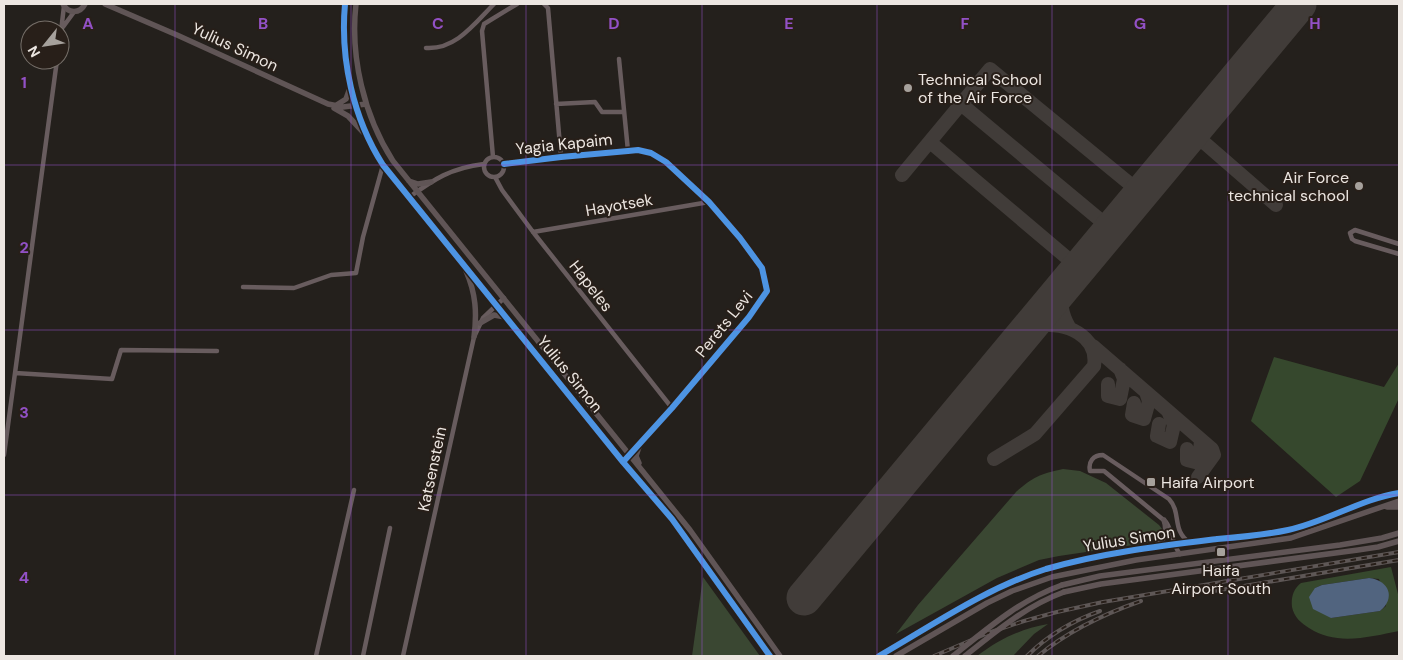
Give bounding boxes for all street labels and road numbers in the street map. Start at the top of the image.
street label: Yulius Simon [188,18,282,76]
street label: Yagia Kapaim [515,128,613,160]
street label: Hayotsek [584,189,654,221]
street label: Hapeles [564,256,618,316]
street label: Perets Levi [691,286,757,362]
street label: Yulius Simon [533,331,607,417]
street label: Katsenstein [413,425,451,513]
street label: Yulius Simon [1081,521,1177,557]

